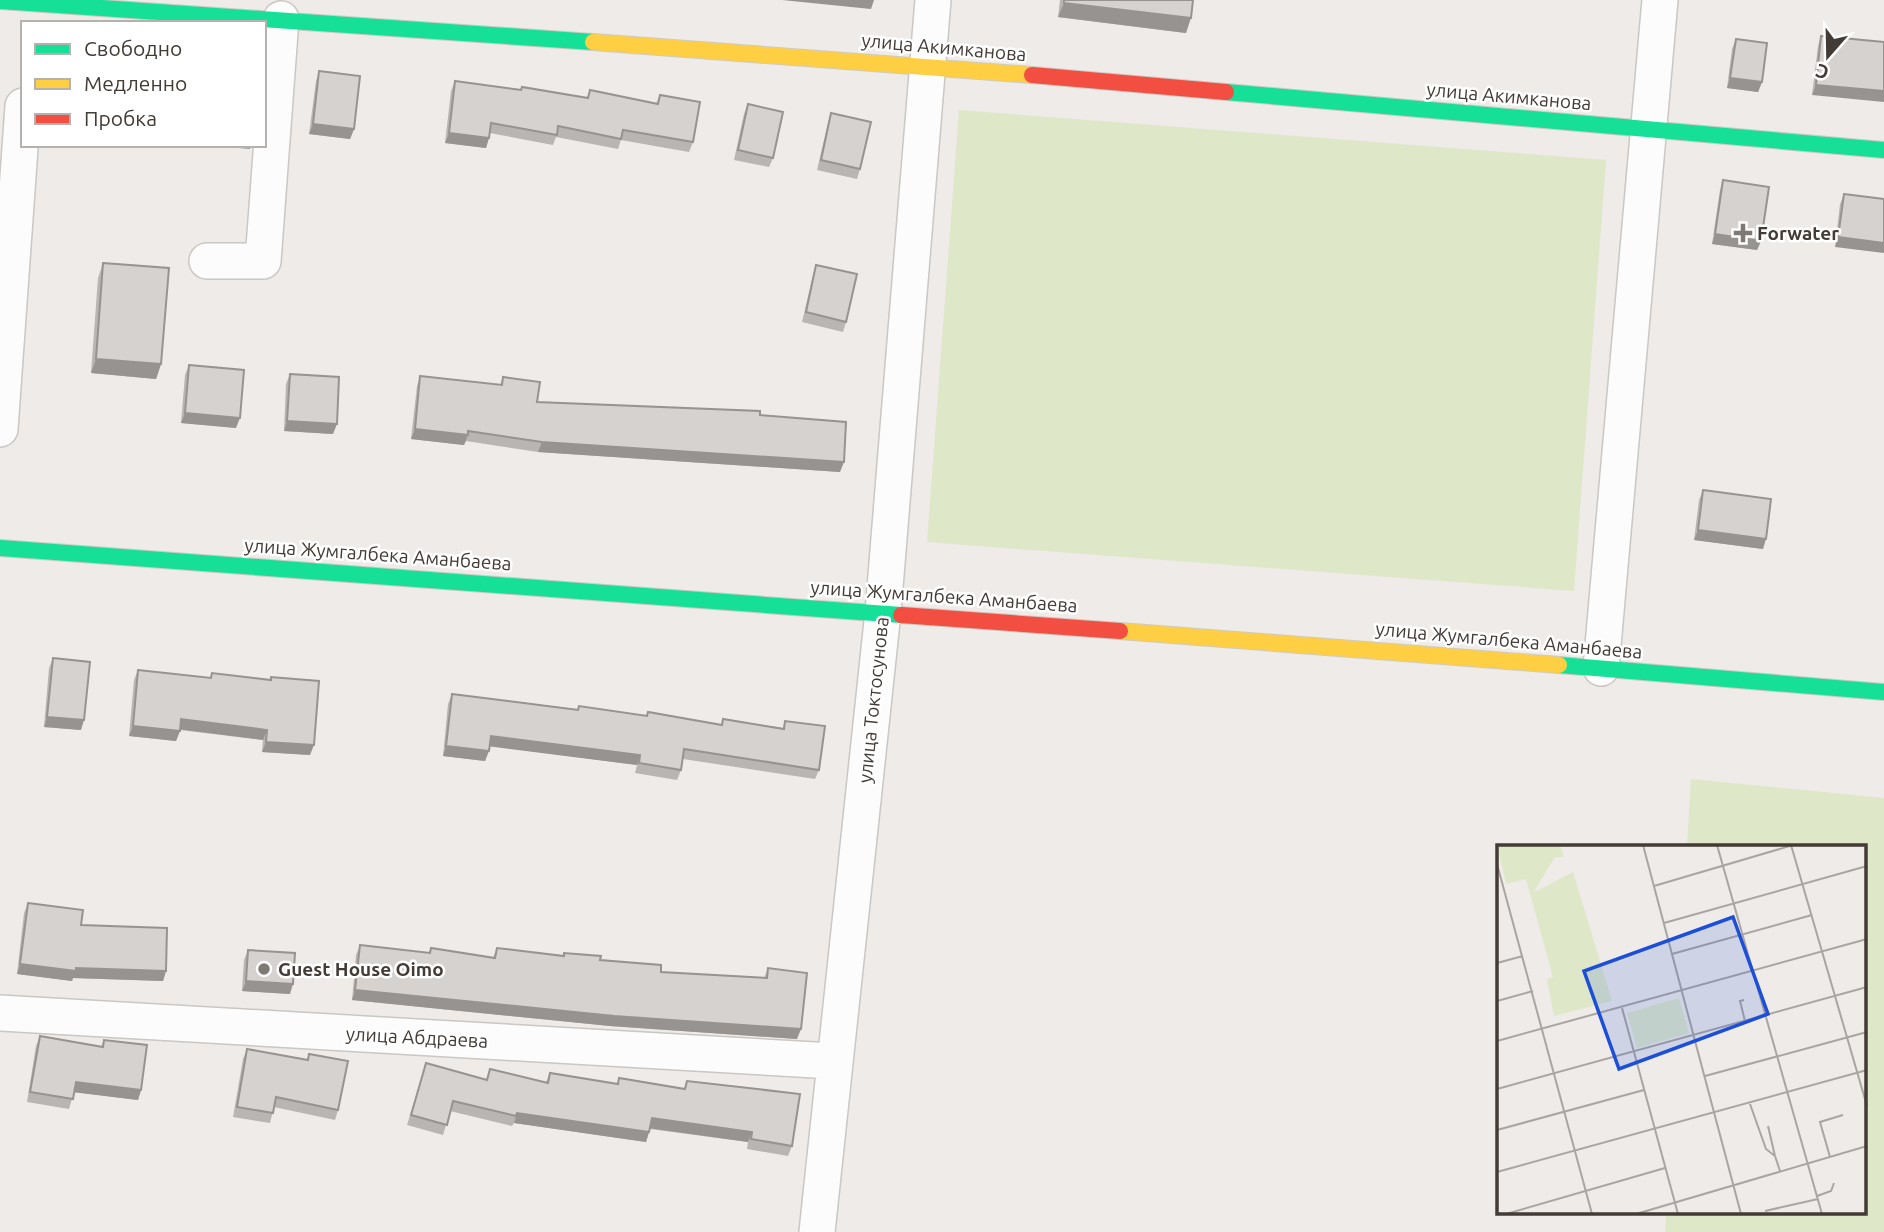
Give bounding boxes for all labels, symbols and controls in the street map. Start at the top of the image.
legend [21,21,266,147]
north arrow [1793,21,1863,91]
street label: улица Акимканова [861,29,1027,65]
text: Свободно [84,36,182,60]
text: С [1813,60,1832,84]
text: Медленно [84,71,187,95]
street label: улица Акимканова [1426,78,1592,114]
text: Пробка [84,106,157,130]
place label: Forwater [1757,222,1839,244]
marker: Forwater [1735,225,1751,241]
street label: улица Жумгалбека Аманбаева [244,534,512,574]
street label: улица Жумгалбека Аманбаева [810,576,1078,616]
street label: улица Токтосунова [853,616,893,784]
street label: улица Жумгалбека Аманбаева [1375,617,1643,663]
inset map [1497,845,1867,1214]
place label: Guest House Oimo [278,958,444,980]
marker: Guest House Oimo [256,961,272,977]
street label: улица Абдраева [345,1022,489,1052]

